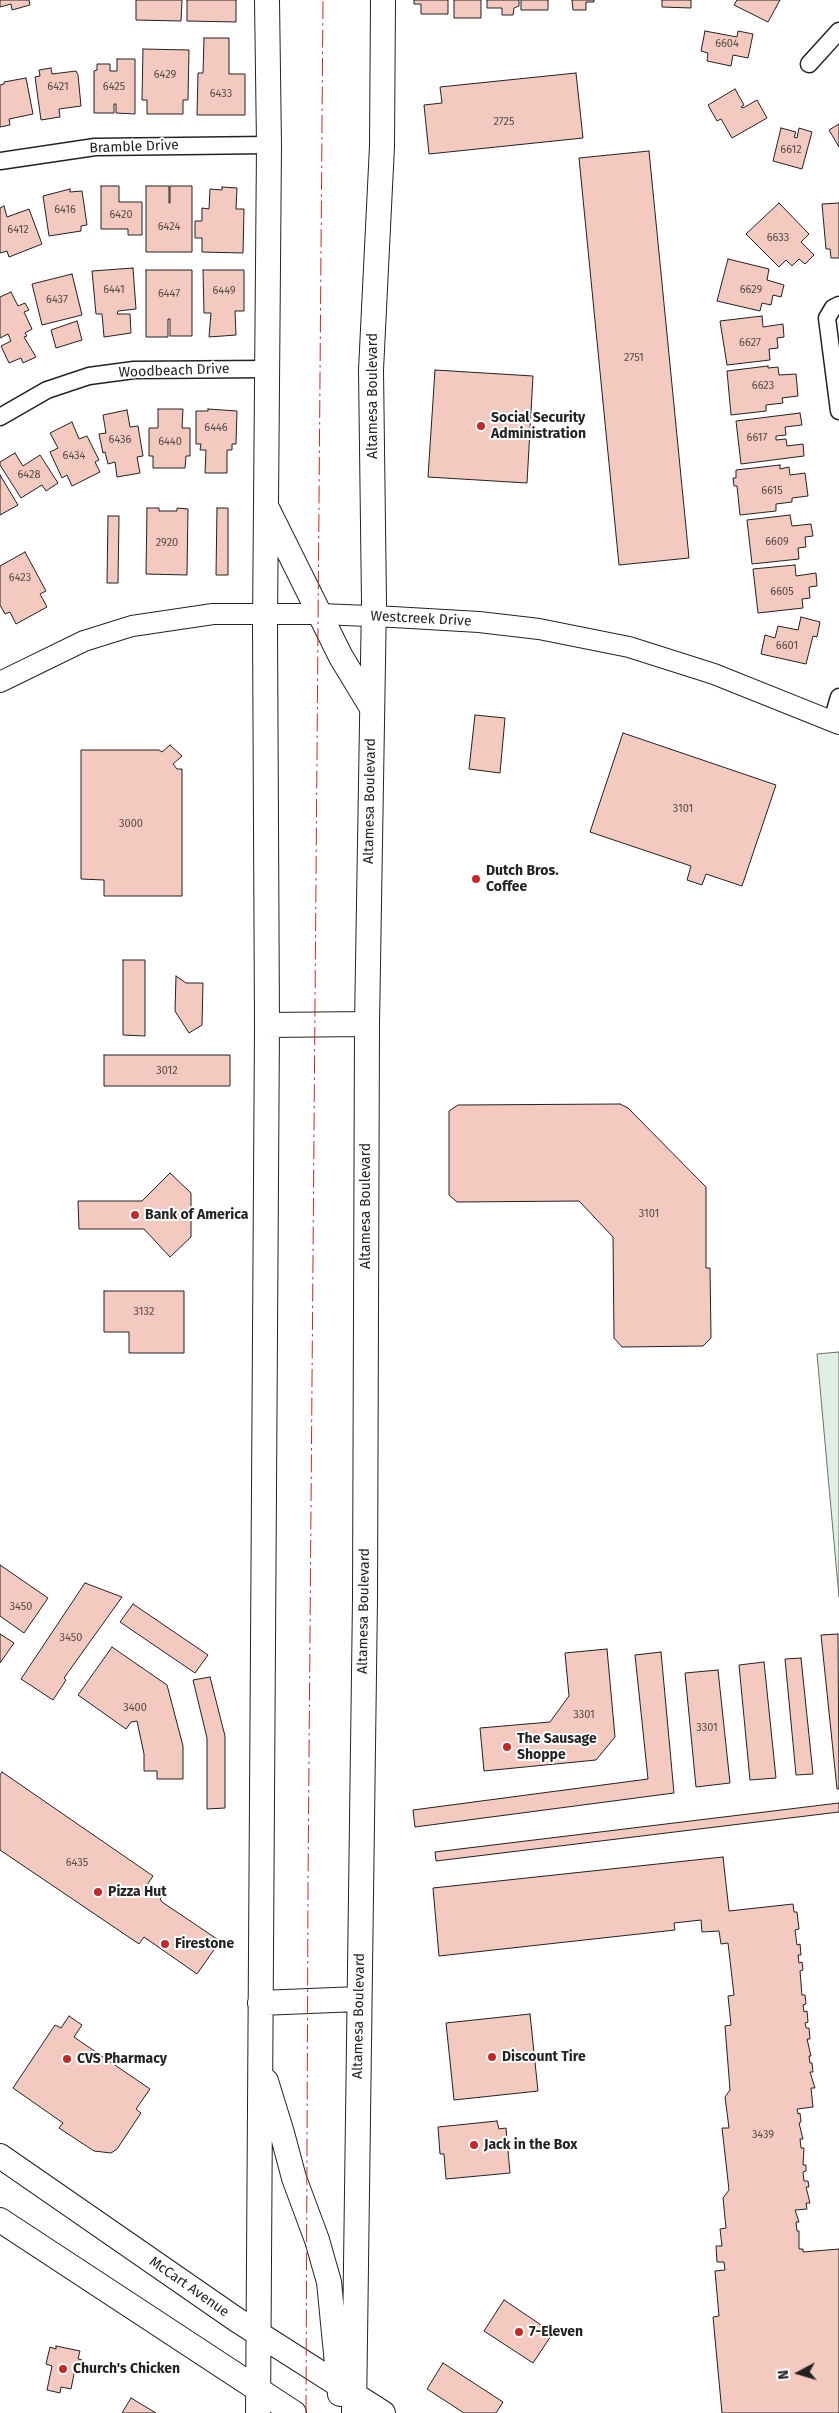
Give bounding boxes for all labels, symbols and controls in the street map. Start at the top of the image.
house number: 6604 [715,37,739,51]
house number: 6429 [154,68,176,82]
house number: 6421 [47,80,69,94]
house number: 6425 [103,80,125,94]
house number: 6433 [210,87,232,101]
house number: 2725 [493,115,515,129]
street label: Bramble Drive [89,137,179,157]
house number: 6612 [780,143,802,157]
house number: 6416 [54,203,76,217]
house number: 6420 [109,208,133,222]
house number: 6424 [158,220,180,234]
house number: 6412 [7,223,29,237]
house number: 6633 [767,231,789,245]
house number: 6441 [103,283,125,297]
house number: 6629 [740,283,762,297]
house number: 6449 [212,284,236,298]
house number: 6447 [158,287,180,301]
house number: 6437 [46,293,68,307]
street label: Altamesa Boulevard [365,333,381,459]
house number: 6627 [739,336,761,350]
house number: 2751 [624,351,644,365]
street label: Woodbeach Drive [118,361,230,381]
house number: 6623 [752,379,774,393]
place label: Social Security Administration [491,410,586,442]
marker: Social Security Administration [475,420,487,432]
house number: 6446 [204,421,228,435]
house number: 6617 [747,431,767,445]
house number: 6436 [109,433,131,447]
house number: 6440 [158,435,182,449]
house number: 6434 [63,449,85,463]
house number: 6428 [17,468,41,482]
house number: 6615 [761,484,783,498]
house number: 6609 [765,535,789,549]
house number: 2920 [156,536,178,550]
house number: 6423 [9,571,31,585]
house number: 6605 [770,585,794,599]
street label: Westcreek Drive [370,608,472,630]
house number: 6601 [776,639,798,653]
street label: Altamesa Boulevard [361,738,379,864]
house number: 3101 [673,802,693,816]
house number: 3000 [119,817,143,831]
place label: Dutch Bros. Coffee [486,863,559,896]
marker: Dutch Bros. Coffee [470,873,482,885]
house number: 3012 [156,1064,178,1078]
street label: Altamesa Boulevard [358,1143,374,1269]
place label: Bank of America [145,1207,249,1223]
house number: 3101 [639,1207,659,1221]
marker: Bank of America [129,1209,141,1221]
house number: 3132 [134,1305,154,1319]
street label: Altamesa Boulevard [355,1548,373,1674]
house number: 3450 [10,1600,32,1614]
house number: 3450 [60,1631,82,1645]
house number: 3400 [123,1701,147,1715]
house number: 3301 [573,1708,595,1722]
house number: 3301 [696,1721,718,1735]
place label: The Sausage Shoppe [517,1731,597,1764]
marker: The Sausage Shoppe [501,1741,513,1753]
house number: 6435 [66,1856,88,1870]
place label: Pizza Hut [108,1884,167,1900]
marker: Pizza Hut [92,1886,104,1898]
place label: Firestone [175,1936,234,1952]
marker: Firestone [159,1938,171,1950]
street label: Altamesa Boulevard [350,1953,368,2079]
place label: Discount Tire [502,2049,586,2065]
place label: CVS Pharmacy [77,2051,167,2067]
marker: Discount Tire [486,2051,498,2063]
marker: CVS Pharmacy [61,2053,73,2065]
house number: 3439 [752,2128,774,2142]
place label: Jack in the Box [484,2137,578,2153]
marker: Jack in the Box [468,2139,480,2151]
street label: McCart Avenue [146,2253,232,2321]
place label: 7-Eleven [529,2324,583,2340]
marker: 7-Eleven [513,2326,525,2338]
north arrow [774,2348,824,2398]
place label: Church's Chicken [73,2361,180,2377]
marker: Church's Chicken [57,2363,69,2375]
text: N [775,2369,793,2380]

